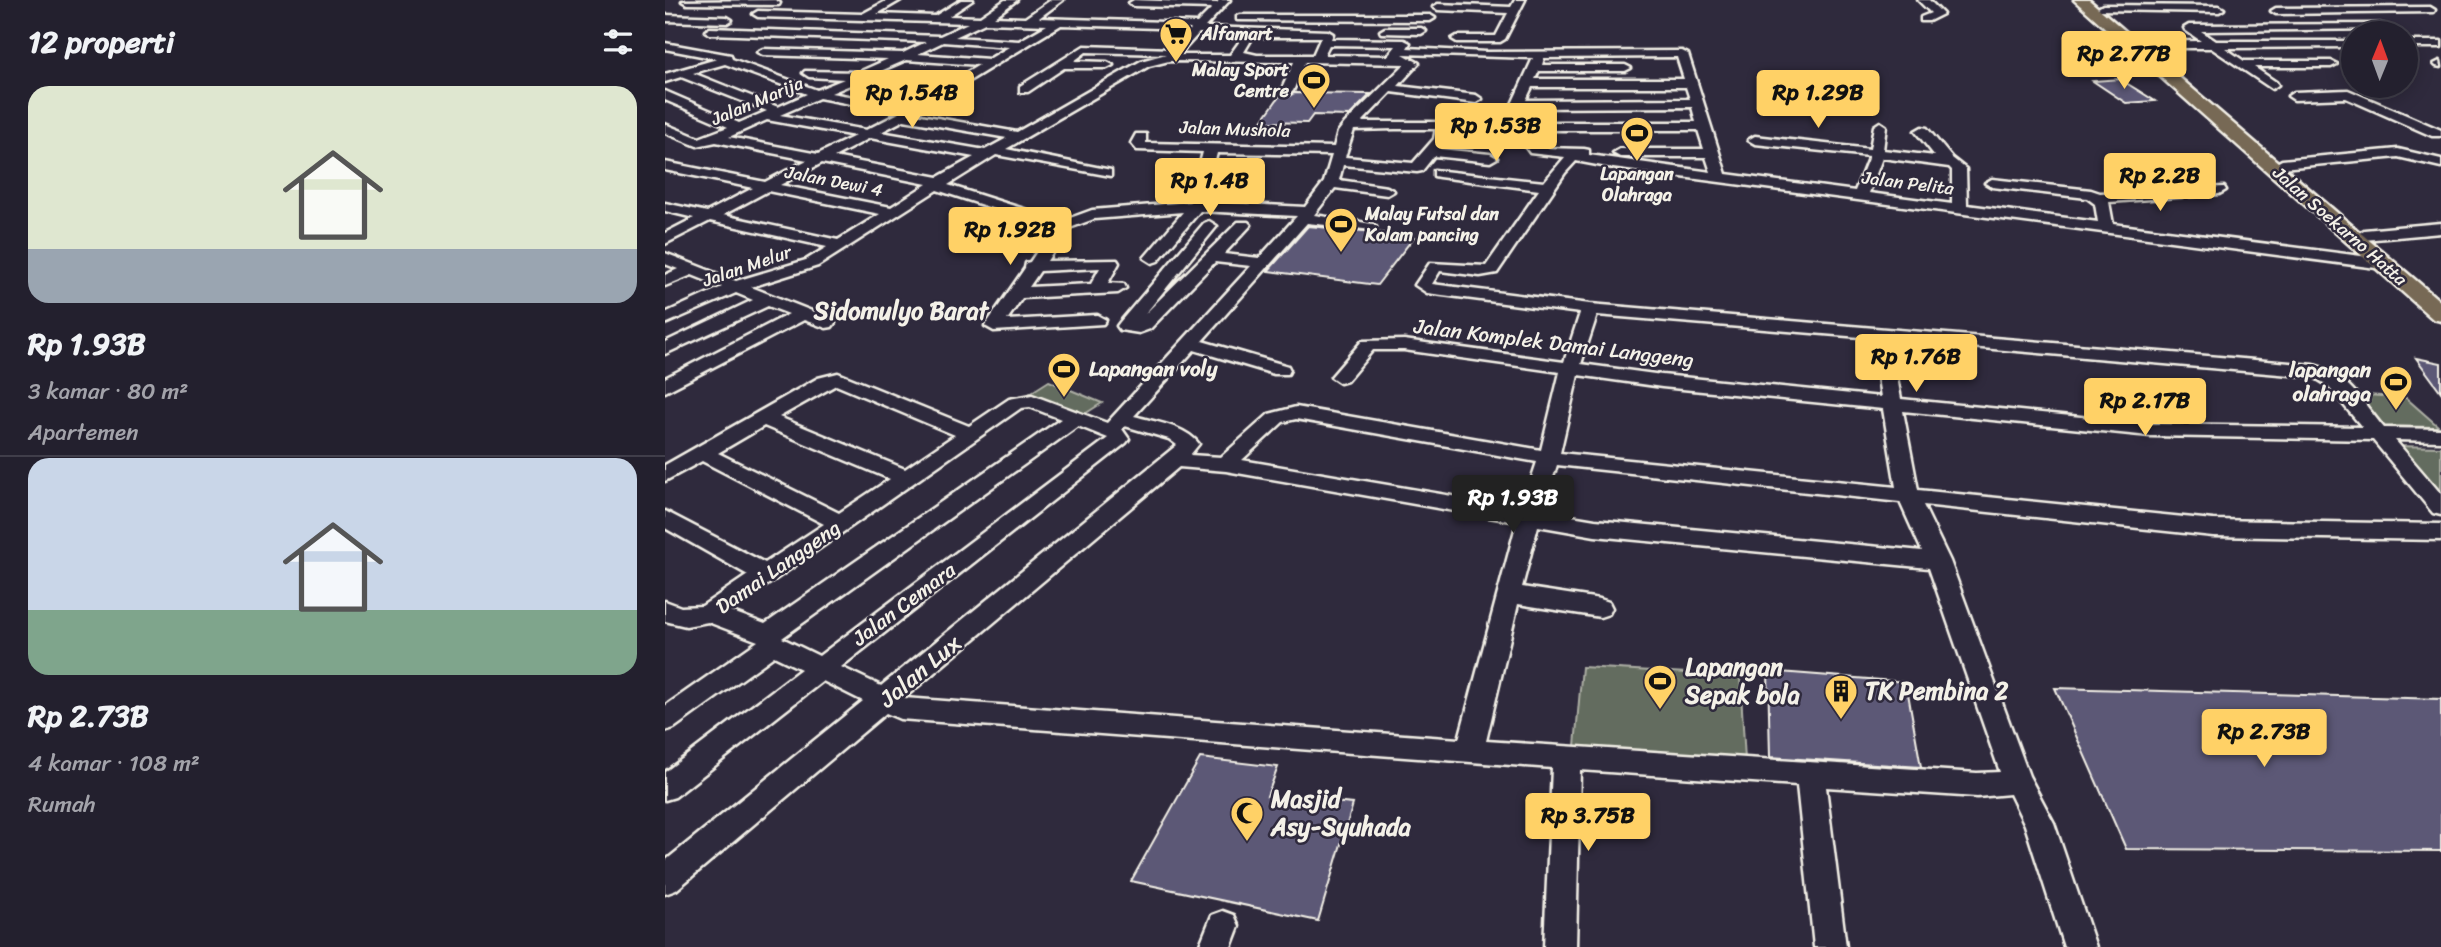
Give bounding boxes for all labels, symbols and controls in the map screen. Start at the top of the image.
text: 12 properti [28,15,174,69]
supermarket icon: Alfamart [1157,15,1195,64]
place label: Alfamart [1200,18,1273,50]
north arrow [2341,21,2419,98]
map controls [2341,21,2418,98]
icon: filters [599,23,637,61]
pin: Rp 2.77B [2052,32,2196,91]
text: Rp 2.77B [2077,33,2171,74]
place label: Malay Sport Centre [1191,54,1290,107]
sports icon: Malay Sport Centre [1295,61,1333,110]
street label: Jalan Marija [705,67,809,135]
pin: Rp 1.54B [840,71,984,130]
pin: Rp 1.29B [1746,71,1890,130]
text: Rp 1.54B [866,72,958,113]
text: Rp 1.29B [1773,72,1863,113]
pin: Rp 1.53B [1424,104,1568,163]
text: Rp 1.53B [1451,105,1541,146]
street label: Jalan Mushola [1178,111,1292,147]
sports icon: Lapangan Olahraga [1618,114,1656,163]
icon: home [270,132,396,258]
pin: Rp 2.2B [2095,154,2225,213]
text: Rp 2.2B [2120,155,2200,196]
street label: Jalan Dewi 4 [781,156,886,206]
street label: Jalan Soekarno Hatta [2264,157,2416,295]
pin: Rp 1.4B [1145,158,1275,218]
place label: Lapangan Olahraga [1600,158,1674,211]
text: Rp 1.4B [1171,160,1249,201]
street label: Jalan Pelita [1859,161,1957,205]
place label: Malay Futsal dan Kolam pancing [1364,198,1499,251]
sports icon: Malay Futsal dan Kolam pancing [1322,205,1360,254]
pin: Rp 1.92B [938,208,1082,267]
text: Rp 1.92B [965,209,1055,250]
street label: Jalan Melur [697,235,797,296]
district label: Sidomulyo Barat [813,290,989,332]
street label: Jalan Komplek Damai Langgeng [1411,307,1696,379]
text: Rp 1.93B [28,317,146,371]
pin: Rp 1.76B [1844,334,1988,394]
text: Rp 1.76B [1871,336,1961,377]
sports icon: Lapangan voly [1045,350,1083,399]
place label: Lapangan voly [1089,350,1219,388]
place label: lapangan olahraga [2288,351,2372,413]
sports icon: lapangan olahraga [2377,363,2415,412]
text: 3 kamar · 80 m² [28,371,188,412]
pin: Rp 2.17B [2073,378,2217,438]
text: Rp 2.17B [2100,380,2190,421]
text: Apartemen [28,412,138,453]
pin: Rp 1.93B [1441,476,1585,535]
text: Rp 1.93B [1468,477,1558,518]
icon: home [270,504,396,630]
street label: Damai Langgeng [707,509,849,625]
street label: Jalan Cemara [843,552,965,657]
street label: Jalan Lux [868,623,971,719]
place label: Lapangan Sepak bola [1684,646,1800,716]
sports icon: Lapangan Sepak bola [1641,662,1679,711]
place label: TK Pembina 2 [1865,670,2008,712]
building icon: TK Pembina 2 [1822,672,1860,721]
text: Rp 2.73B [28,689,149,743]
pin: Rp 2.73B [2192,710,2336,769]
text: Rp 2.73B [2218,711,2310,752]
text: 4 kamar · 108 m² [28,743,200,784]
place label: Masjid Asy-Syuhada [1270,778,1412,848]
text: Rumah [28,784,96,825]
mosque icon: Masjid Asy-Syuhada [1228,794,1266,843]
pin: Rp 3.75B [1516,794,1660,853]
text: Rp 3.75B [1541,795,1635,836]

